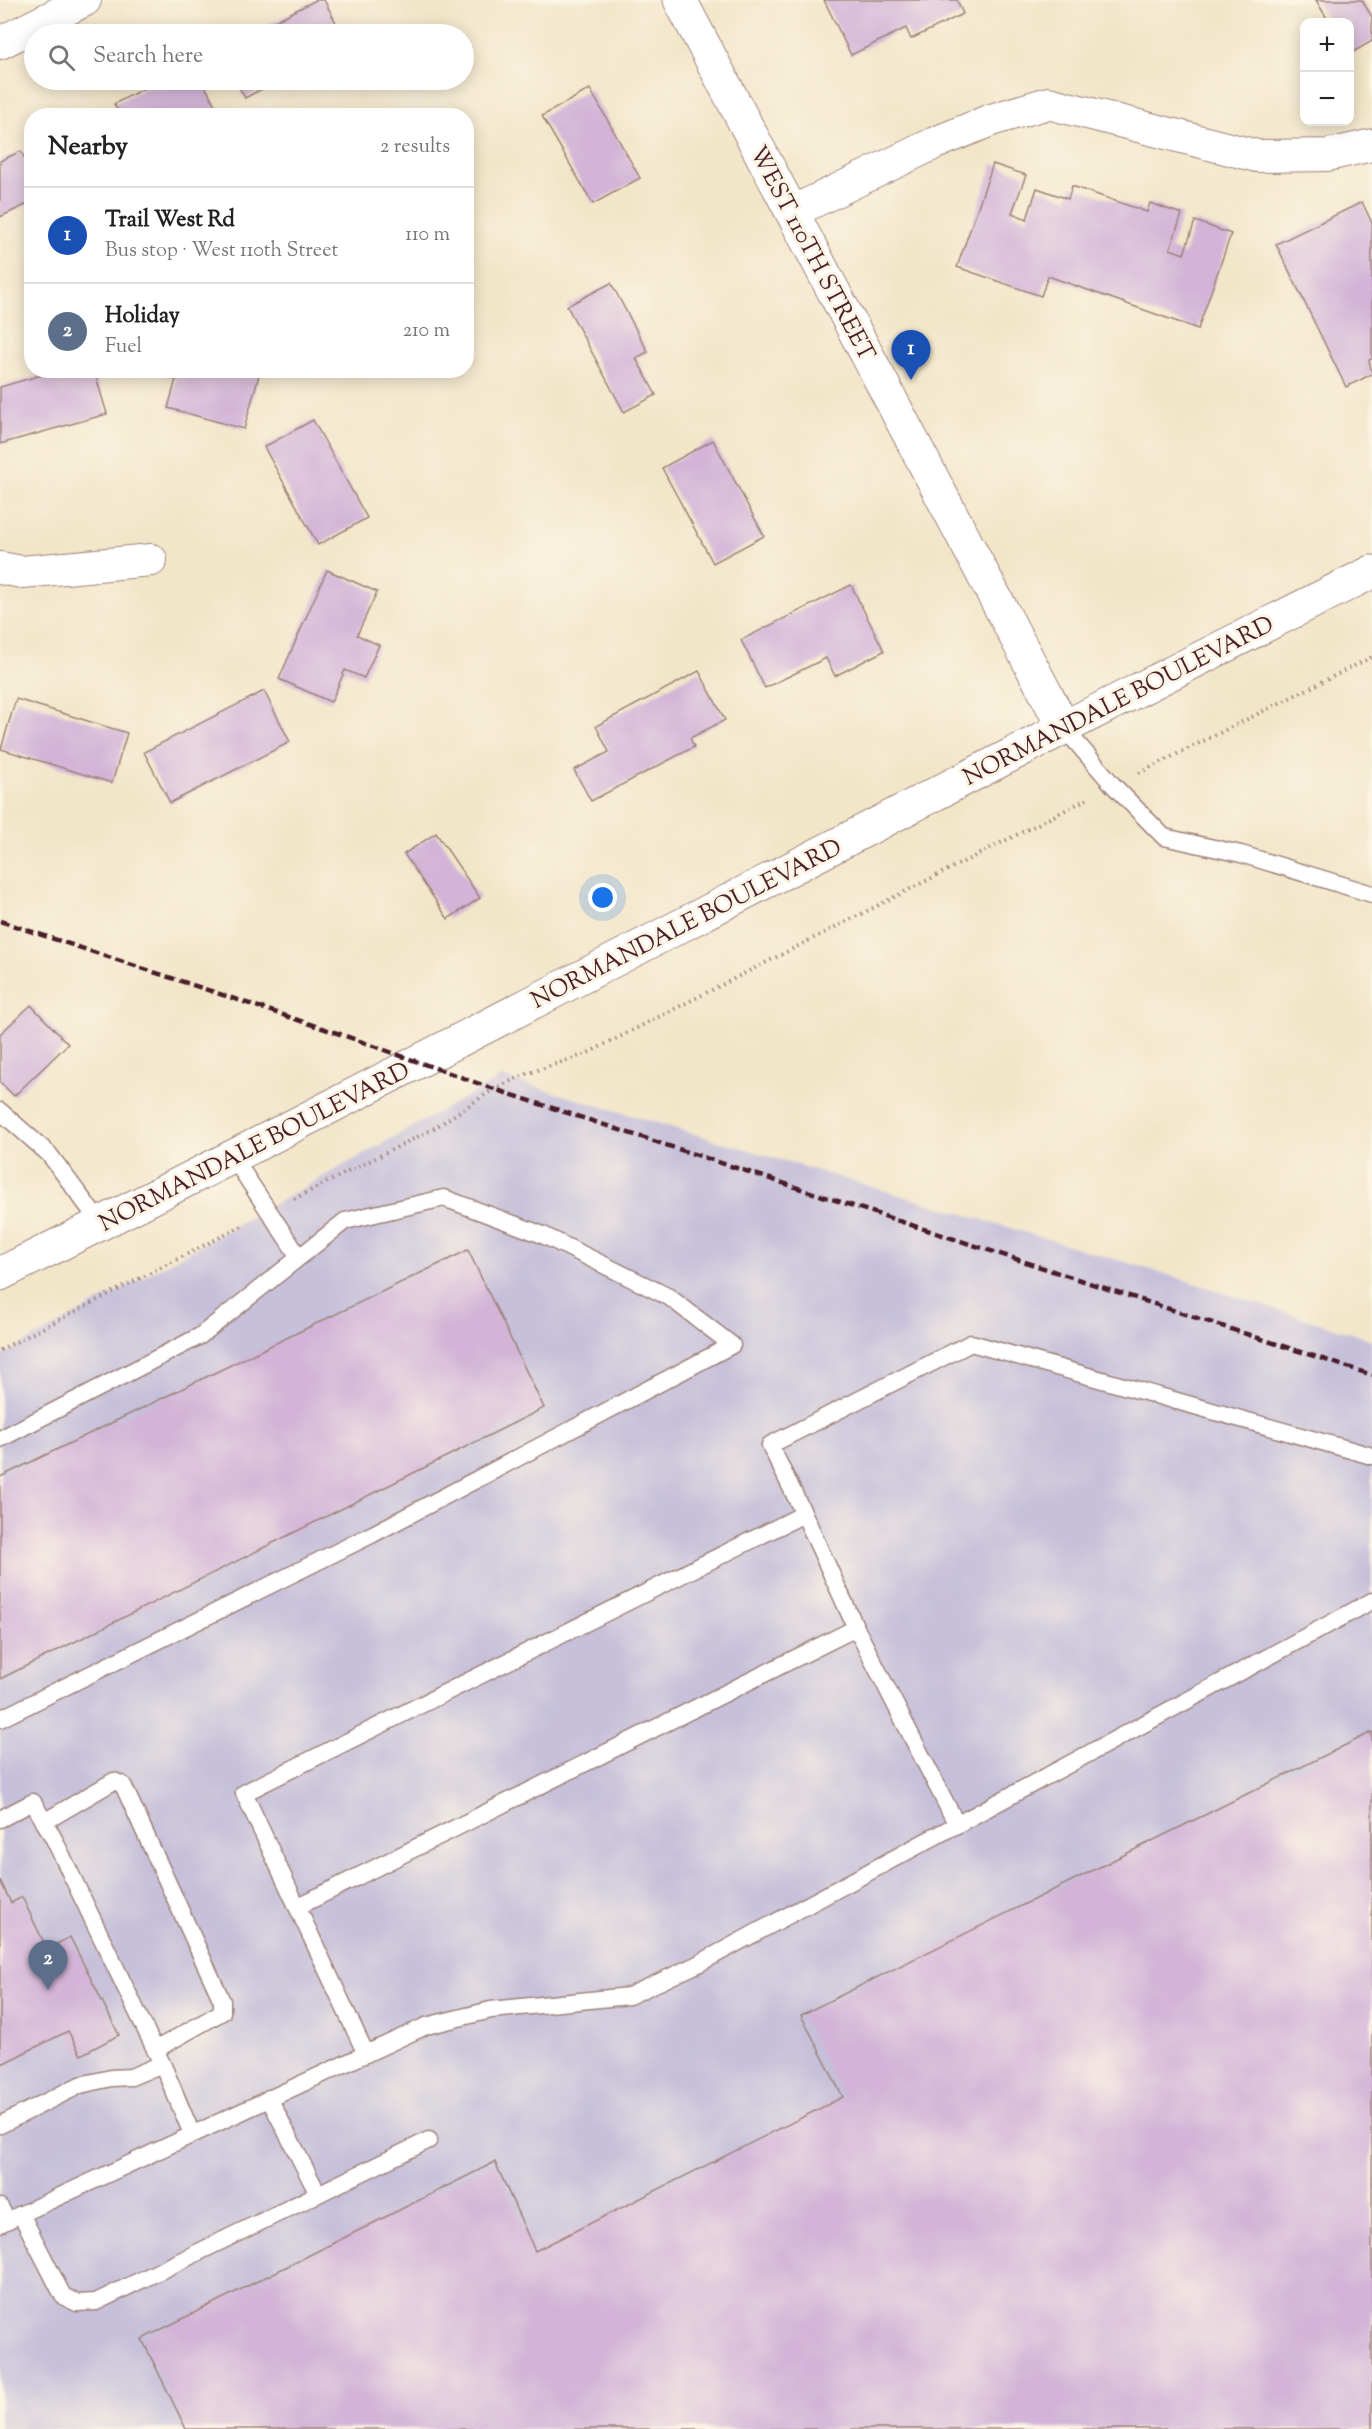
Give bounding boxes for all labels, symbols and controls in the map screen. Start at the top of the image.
map controls [1300,18,1354,126]
button: + [1300,18,1354,72]
search box [24,24,474,90]
icon: search [45,41,78,74]
text: Search here [93,41,203,73]
button: − [1300,72,1354,126]
text: Nearby [48,129,128,166]
text: 2 results [380,133,450,162]
street label: WEST 110TH STREET [740,140,882,368]
text: Trail West Rd [105,205,235,237]
text: 1 [64,221,71,250]
text: 110 m [405,221,450,250]
text: Bus stop · West 110th Street [105,237,338,266]
text: Holiday [105,301,180,333]
text: 2 [63,317,72,346]
text: 210 m [403,317,450,346]
pin: 1 [892,330,930,380]
text: Fuel [105,333,142,362]
street label: NORMANDALE BOULEVARD [958,608,1280,795]
street label: NORMANDALE BOULEVARD [526,831,848,1018]
your location [588,883,617,912]
street label: NORMANDALE BOULEVARD [94,1054,416,1241]
pin: 2 [28,1940,68,1990]

